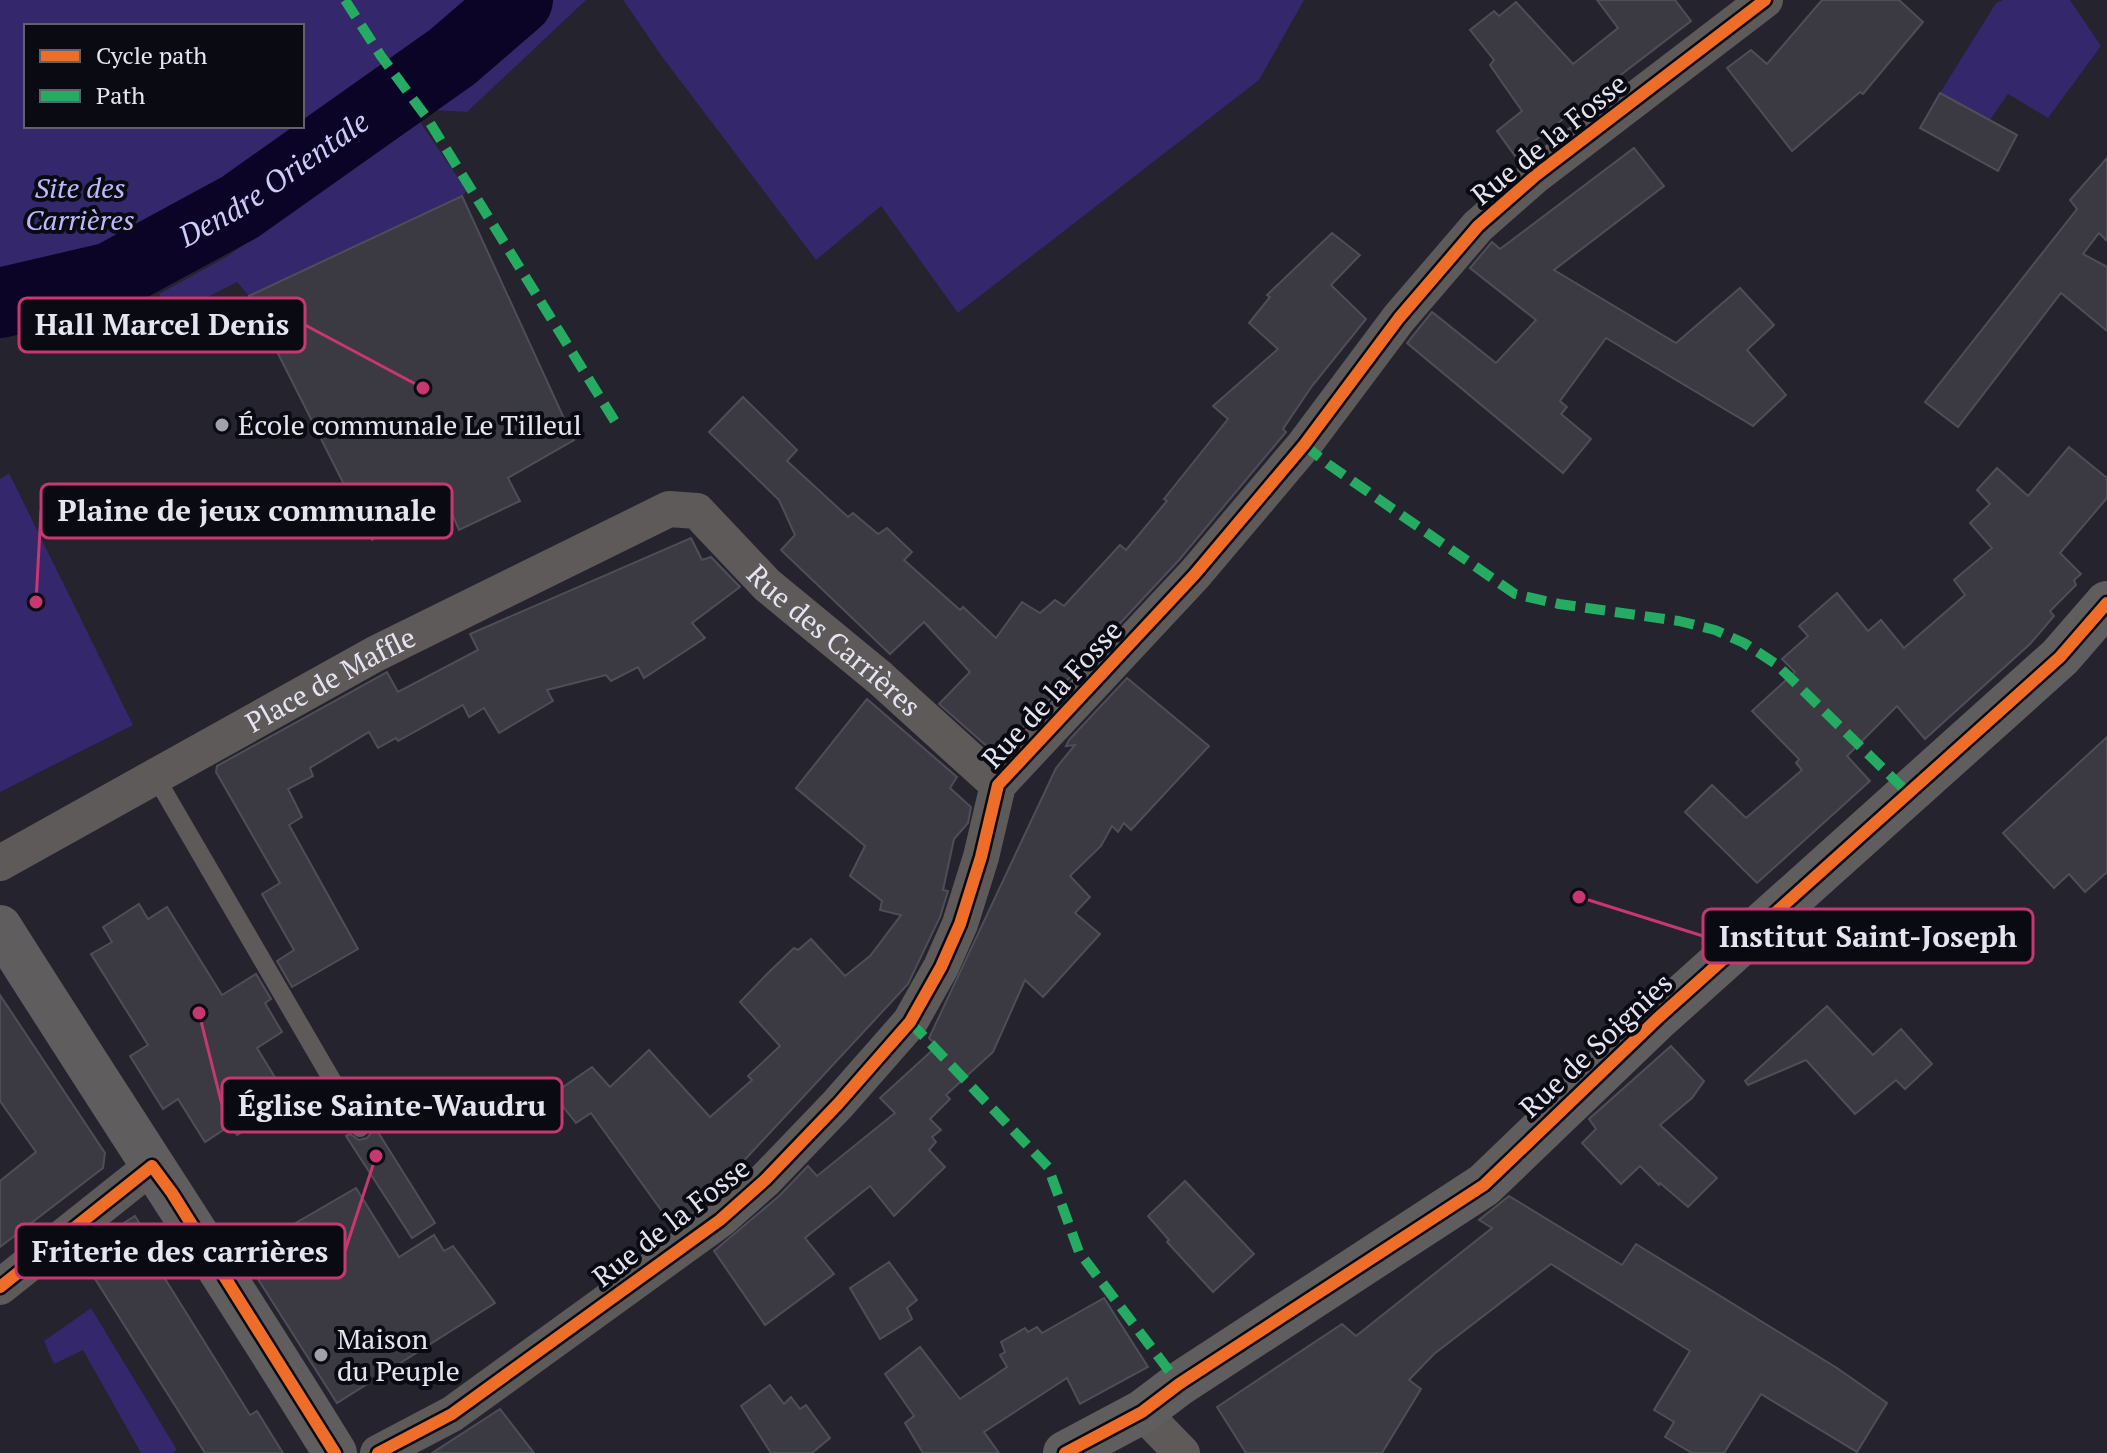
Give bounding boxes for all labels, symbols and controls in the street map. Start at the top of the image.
legend [24,24,304,128]
text: Cycle path [96,39,207,71]
street label: Rue de la Fosse [1463,65,1634,213]
text: Path [96,79,145,111]
water label: Dendre Orientale [170,101,377,256]
park label: Site des Carrières [25,169,135,238]
callout: Hall Marcel Denis [19,298,305,352]
text: Hall Marcel Denis [35,304,289,344]
place label: École communale Le Tilleul [238,406,582,443]
marker: École communale Le Tilleul [213,416,231,434]
callout: Plaine de jeux communale [41,484,452,538]
text: Plaine de jeux communale [58,490,436,530]
street label: Rue des Carrières [739,556,929,724]
street label: Rue de la Fosse [973,612,1130,776]
street label: Place de Maffle [239,618,421,741]
callout: Institut Saint-Joseph [1703,909,2033,963]
text: Institut Saint-Joseph [1719,916,2017,956]
street label: Rue de Soignies [1511,964,1680,1125]
callout: Église Sainte-Waudru [222,1078,562,1132]
text: Église Sainte-Waudru [238,1085,546,1125]
street label: Rue de la Fosse [585,1149,757,1295]
callout: Friterie des carrières [16,1224,345,1278]
text: Friterie des carrières [32,1231,328,1271]
place label: Maison du Peuple [337,1320,460,1389]
marker: Maison du Peuple [312,1346,330,1364]

